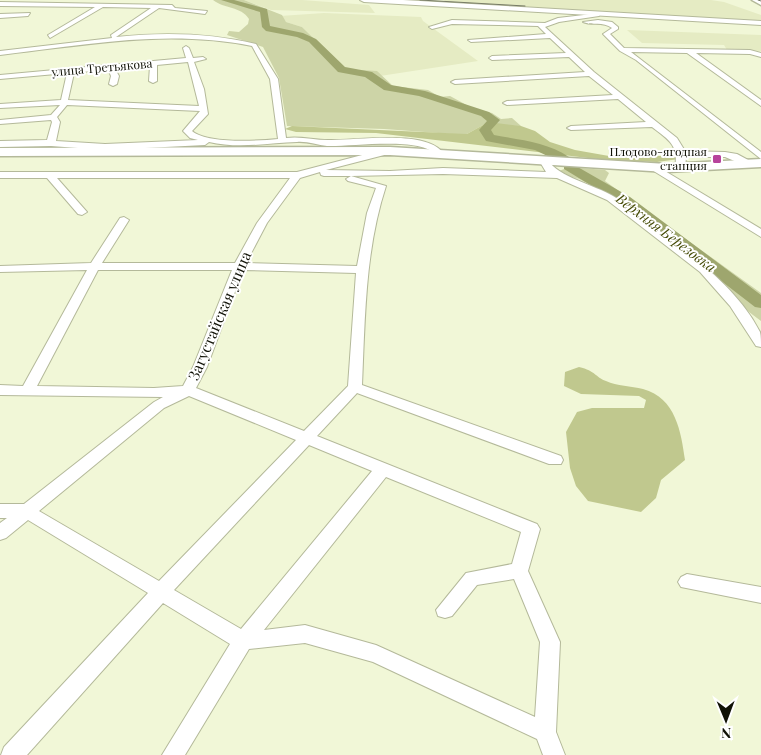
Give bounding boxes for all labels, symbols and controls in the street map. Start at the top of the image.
street label: улица Третьякова [50,55,153,79]
place label: Плодово-ягодная станция [609,143,708,173]
marker: Плодово-ягодная станция [711,153,723,165]
water label: Верхняя Березовка [612,188,720,276]
street label: Загустайская улица [183,248,255,383]
north arrow [701,695,751,745]
text: N [721,724,731,743]

